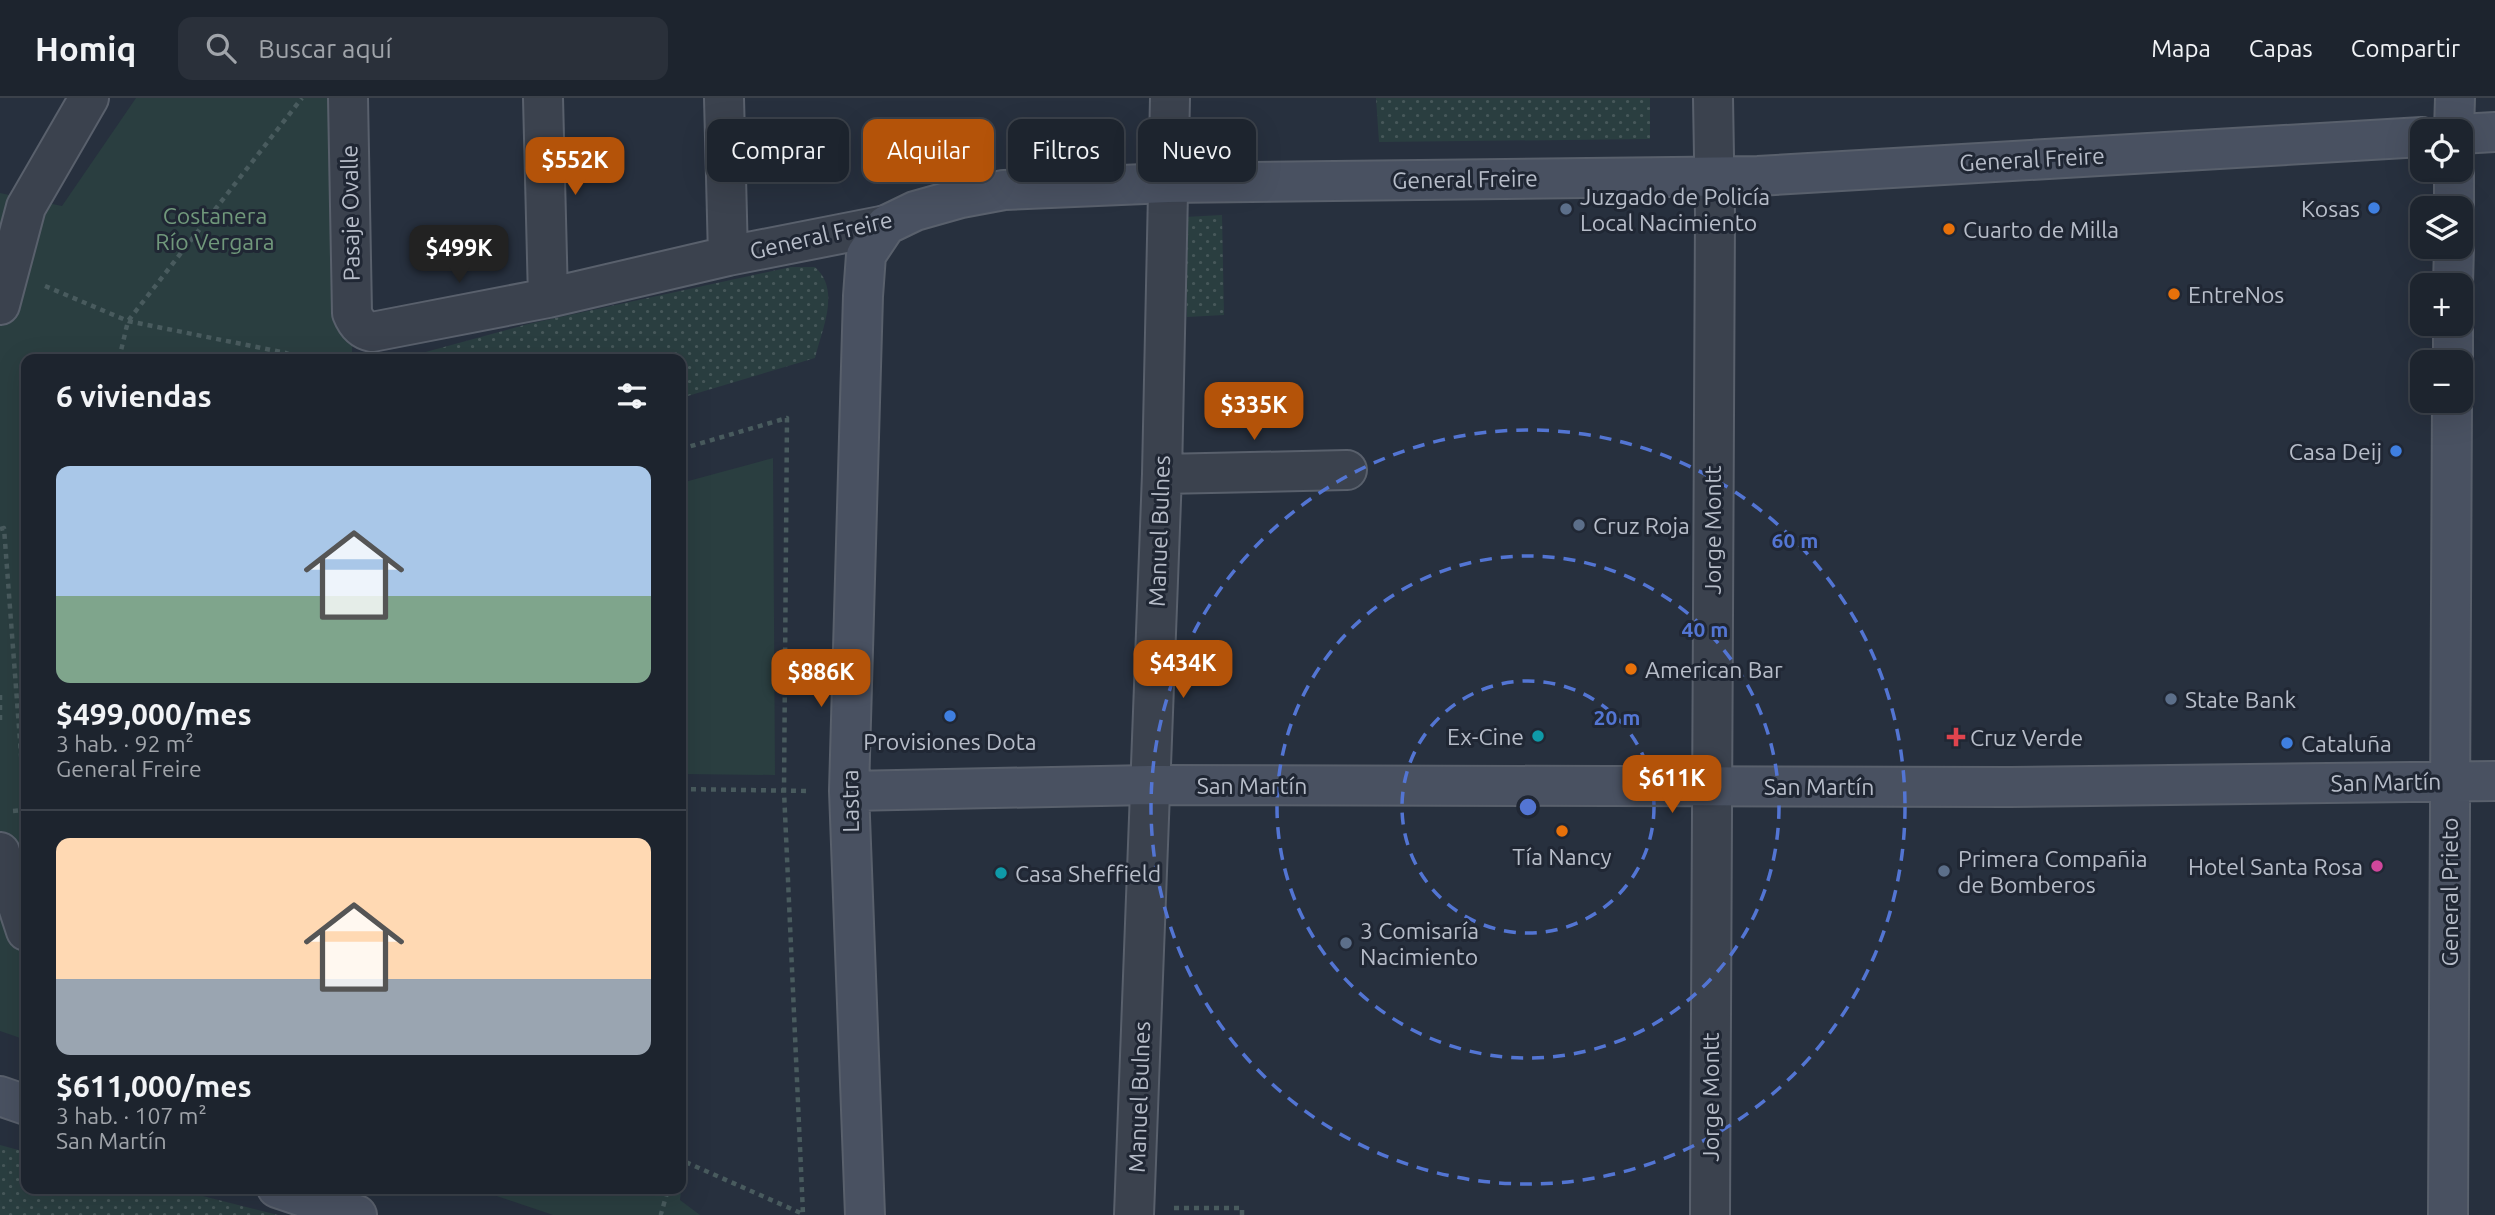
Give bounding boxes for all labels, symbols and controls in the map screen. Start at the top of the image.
search box [178,17,668,80]
icon: search [202,29,240,67]
text: Homiq [35,30,136,67]
text: Buscar aquí [258,34,392,63]
text: Mapa [2151,35,2211,62]
text: Capas [2249,35,2313,62]
text: Compartir [2351,35,2460,62]
chip: Comprar [707,119,849,182]
chip: Alquilar [863,119,994,182]
chip: Filtros [1008,119,1124,182]
chip: Nuevo [1138,119,1256,182]
map controls [2410,119,2473,413]
button: locate [2410,119,2473,182]
pin: $552K [526,138,624,197]
street label: General Freire [1959,143,2105,175]
street label: Pasaje Ovalle [336,145,364,281]
text: $552K [541,147,609,172]
street label: General Freire [1392,165,1538,193]
place label: Juzgado de Policía Local Nacimiento [1580,184,1770,235]
place label: Kosas [2301,196,2360,221]
button: layers [2410,196,2473,259]
marker: Kosas [2366,200,2382,216]
marker: Juzgado de Policía Local Nacimiento [1558,201,1574,217]
park label: Costanera Río Vergara [155,203,275,254]
street label: General Freire [747,206,895,264]
place label: Cuarto de Milla [1963,217,2119,242]
marker: Cuarto de Milla [1941,221,1957,237]
pin: $499K [410,226,508,285]
text: $499K [425,235,493,260]
button: + [2410,273,2473,336]
place label: EntreNos [2188,282,2284,307]
marker: EntreNos [2166,286,2182,302]
button: − [2410,350,2473,413]
icon: filters [613,377,651,415]
text: 6 viviendas [56,379,212,413]
pin: $335K [1205,382,1303,442]
text: $335K [1220,392,1288,417]
place label: Casa Deij [2289,439,2382,464]
marker: Casa Deij [2388,443,2404,459]
street label: Manuel Bulnes [1144,455,1174,607]
street label: Jorge Montt [1700,465,1725,595]
icon: home [291,512,417,638]
place label: Cruz Roja [1593,513,1690,538]
marker: Cruz Roja [1571,517,1587,533]
text: 60 m [1772,528,1818,552]
text: 40 m [1682,617,1728,641]
pin: $434K [1134,640,1232,700]
pin: $886K [772,650,870,709]
text: $434K [1149,650,1217,675]
place label: American Bar [1645,657,1783,682]
text: $886K [787,659,855,684]
marker: American Bar [1623,661,1639,677]
place label: State Bank [2185,687,2296,712]
marker: State Bank [2163,691,2179,707]
text: $499,000/mes [56,697,252,731]
text: 20 m [1594,705,1640,729]
marker: Provisiones Dota [942,708,958,724]
place label: Ex-Cine [1447,724,1524,749]
place label: Cruz Verde [1970,725,2083,750]
marker: Ex-Cine [1530,728,1546,744]
place label: Provisiones Dota [863,729,1037,754]
marker: Cruz Verde [1948,729,1964,745]
text: 3 hab. · 92 m² [56,731,194,756]
place label: Cataluña [2301,731,2392,756]
marker: Cataluña [2279,735,2295,751]
text: General Freire [56,756,202,781]
pin: $611K [1623,756,1721,815]
text: $611K [1638,765,1706,790]
street label: Lastra [837,769,863,833]
street label: San Martín [2330,769,2442,795]
street label: San Martín [1197,773,1307,798]
street label: San Martín [1764,774,1874,799]
centre of rings [1516,795,1540,819]
street label: General Prieto [2437,818,2462,966]
marker: Tía Nancy [1554,823,1570,839]
place label: Tía Nancy [1512,844,1612,869]
place label: Primera Compañia de Bomberos [1958,846,2148,897]
place label: Hotel Santa Rosa [2188,854,2363,879]
marker: Hotel Santa Rosa [2369,858,2385,874]
place label: Casa Sheffield [1015,861,1161,886]
marker: Primera Compañia de Bomberos [1936,863,1952,879]
marker: Casa Sheffield [993,865,1009,881]
icon: home [291,884,417,1010]
place label: 3 Comisaría Nacimiento [1360,918,1479,969]
marker: 3 Comisaría Nacimiento [1338,935,1354,951]
street label: Manuel Bulnes [1124,1021,1154,1173]
street label: Jorge Montt [1698,1032,1723,1162]
text: $611,000/mes [56,1069,252,1103]
text: 3 hab. · 107 m² [56,1103,207,1128]
text: San Martín [56,1128,167,1153]

